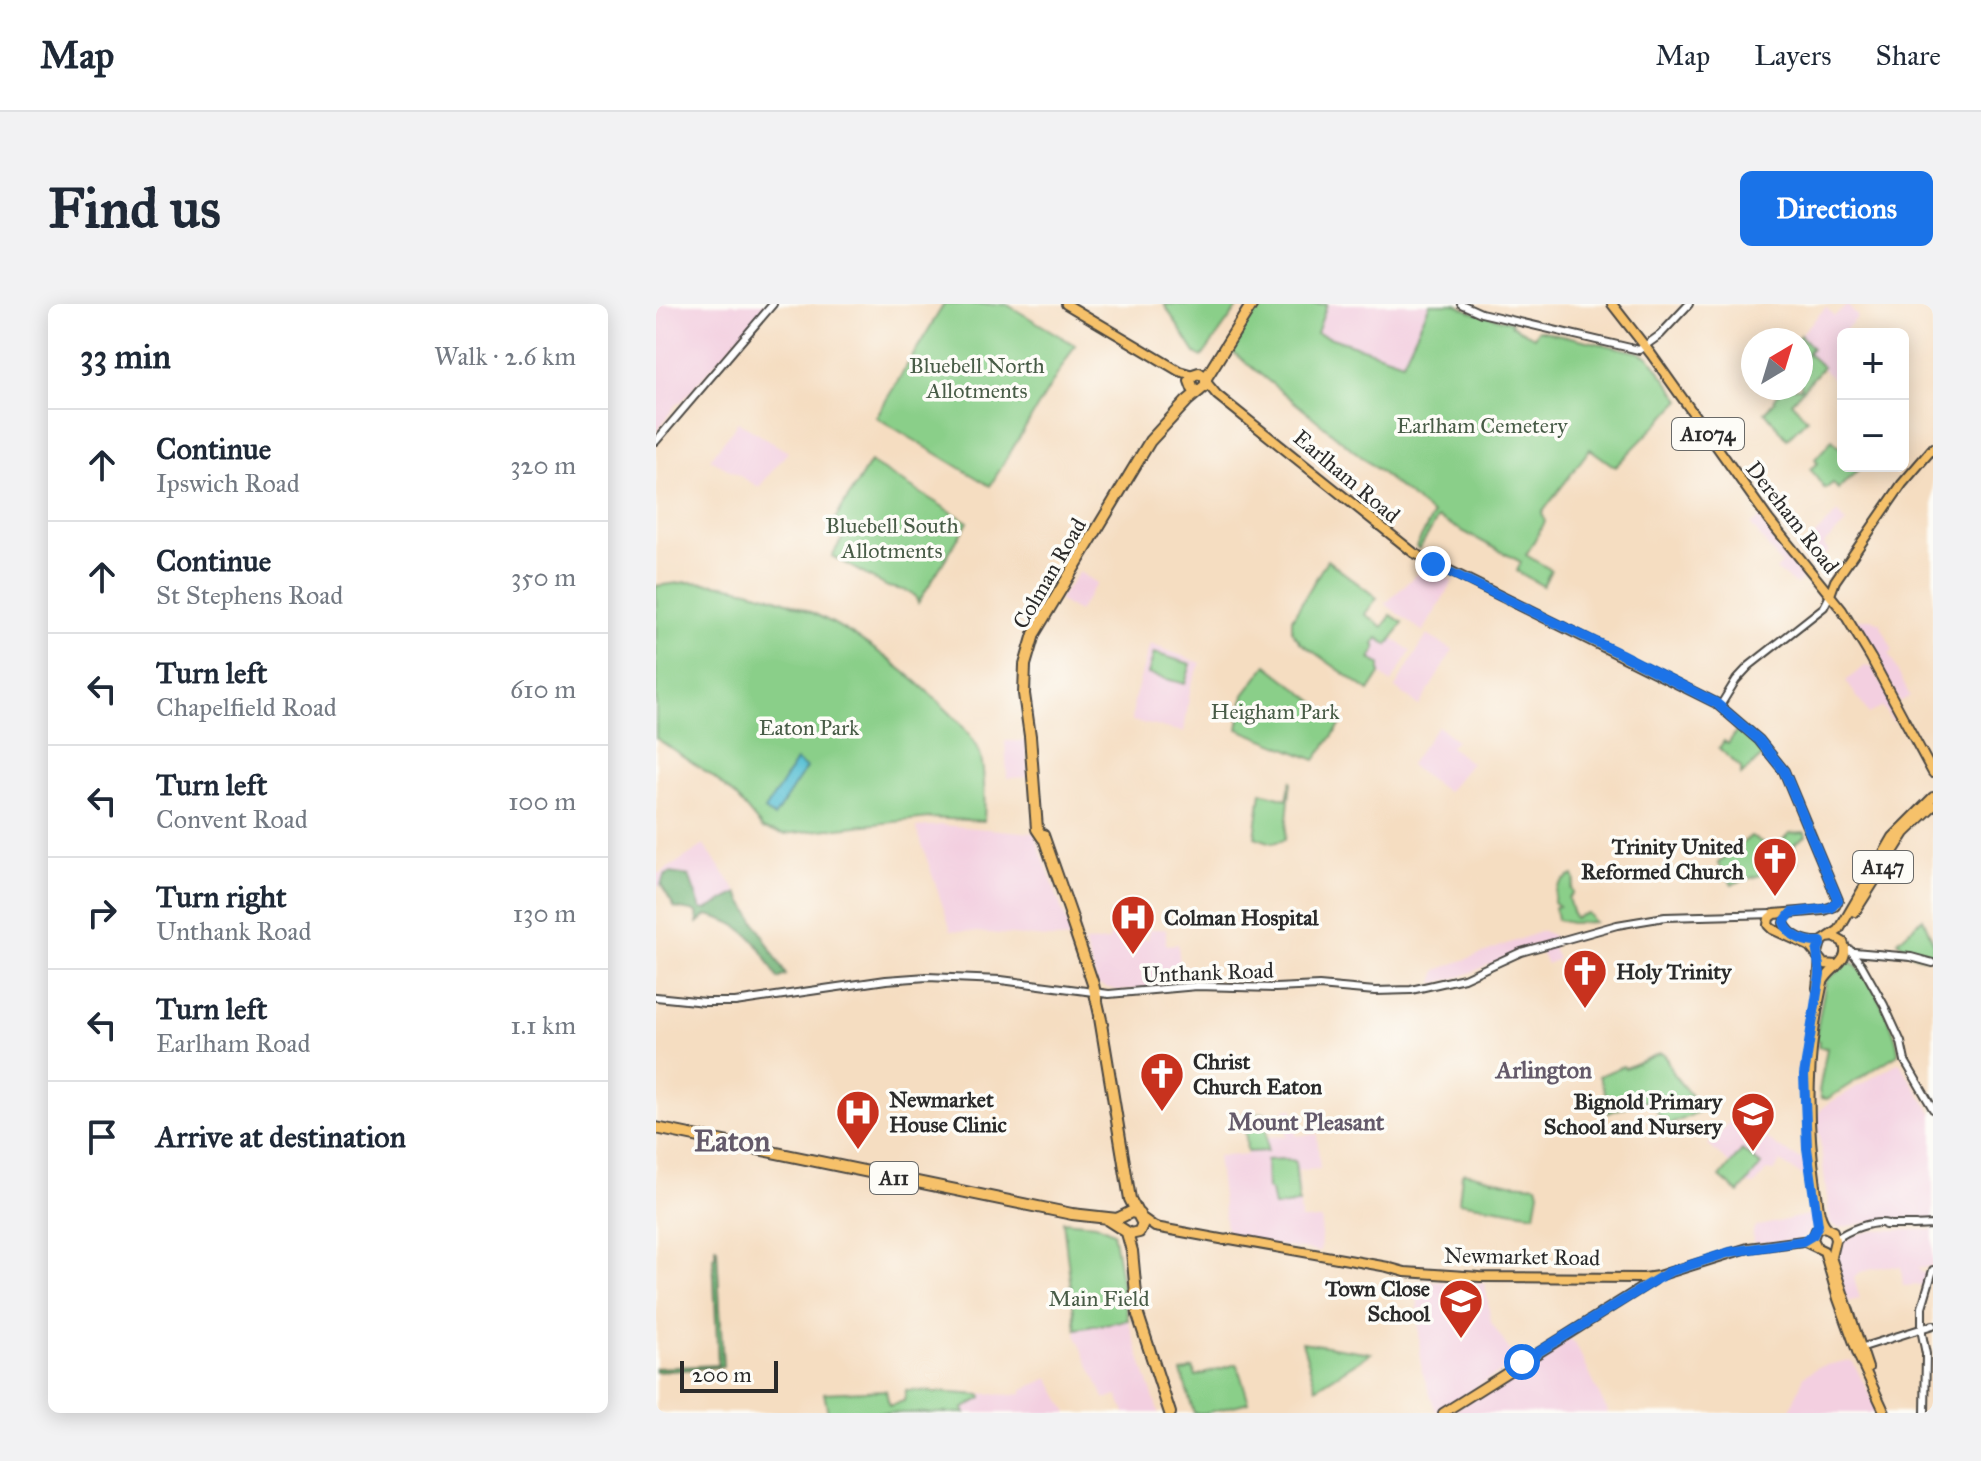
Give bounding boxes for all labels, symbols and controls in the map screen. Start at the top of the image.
text: Map [40,32,114,78]
text: Map [1655,38,1710,73]
text: Layers [1754,38,1832,73]
text: Share [1876,38,1941,73]
button: Directions [1740,171,1933,246]
text: Find us [48,174,221,242]
north arrow [1741,328,1813,400]
map controls [1837,328,1909,472]
button: + [1837,328,1909,400]
text: 33 min [80,336,171,377]
text: Walk · 2.6 km [434,340,576,372]
park label: Bluebell North Allotments [909,352,1045,404]
button: − [1837,400,1909,472]
park label: Earlham Cemetery [1396,412,1568,439]
road number: A1074 [1672,418,1744,450]
street label: Earlham Road [1288,424,1405,529]
text: Continue [156,431,271,467]
icon: ahead [80,443,124,487]
text: 320 m [510,449,576,481]
street label: Dereham Road [1740,456,1845,579]
text: Ipswich Road [156,467,300,499]
park label: Bluebell South Allotments [825,512,959,564]
street label: Colman Road [1007,513,1092,633]
text: Continue [156,543,271,579]
route end [1415,546,1451,582]
icon: ahead [80,555,124,599]
text: 350 m [511,561,576,593]
text: St Stephens Road [156,579,343,611]
text: Turn left [156,655,267,691]
icon: left [80,667,124,711]
text: 610 m [510,673,576,705]
text: Chapelfield Road [156,691,337,723]
park label: Heigham Park [1211,698,1340,725]
park label: Eaton Park [759,714,860,741]
text: Turn left [156,767,267,803]
icon: left [80,779,124,823]
text: 100 m [508,785,576,817]
text: Convent Road [156,803,308,835]
place label: Trinity United Reformed Church [1581,833,1745,885]
church icon: Trinity United Reformed Church [1751,835,1799,898]
road number: A147 [1853,851,1913,883]
text: Turn right [156,879,287,915]
icon: right [80,891,124,935]
hospital icon: Colman Hospital [1109,893,1157,956]
text: 130 m [513,897,576,929]
place label: Colman Hospital [1164,904,1320,931]
text: Unthank Road [156,915,312,947]
church icon: Holy Trinity [1561,947,1609,1010]
street label: Unthank Road [1142,957,1274,988]
place label: Holy Trinity [1616,958,1733,985]
text: Turn left [156,991,267,1027]
icon: left [80,1003,124,1047]
text: 1.1 km [511,1009,576,1041]
text: Earlham Road [156,1027,311,1059]
place label: Christ Church Eaton [1193,1048,1322,1100]
church icon: Christ Church Eaton [1138,1050,1186,1113]
district label: Arlington [1494,1055,1592,1085]
place label: Newmarket House Clinic [889,1086,1008,1138]
hospital icon: Newmarket House Clinic [834,1088,882,1151]
place label: Bignold Primary School and Nursery [1544,1088,1724,1140]
school or university icon: Bignold Primary School and Nursery [1729,1090,1777,1153]
district label: Mount Pleasant [1228,1107,1385,1137]
icon: arrive [80,1115,124,1159]
text: Arrive at destination [156,1119,406,1155]
district label: Eaton [694,1123,771,1159]
road number: A11 [870,1162,918,1194]
street label: Newmarket Road [1444,1242,1600,1271]
place label: Town Close School [1324,1275,1431,1327]
school or university icon: Town Close School [1437,1277,1485,1340]
park label: Main Field [1048,1285,1150,1312]
route start [1504,1344,1540,1380]
scale bar [680,1357,778,1393]
text: 200 m [692,1361,752,1388]

